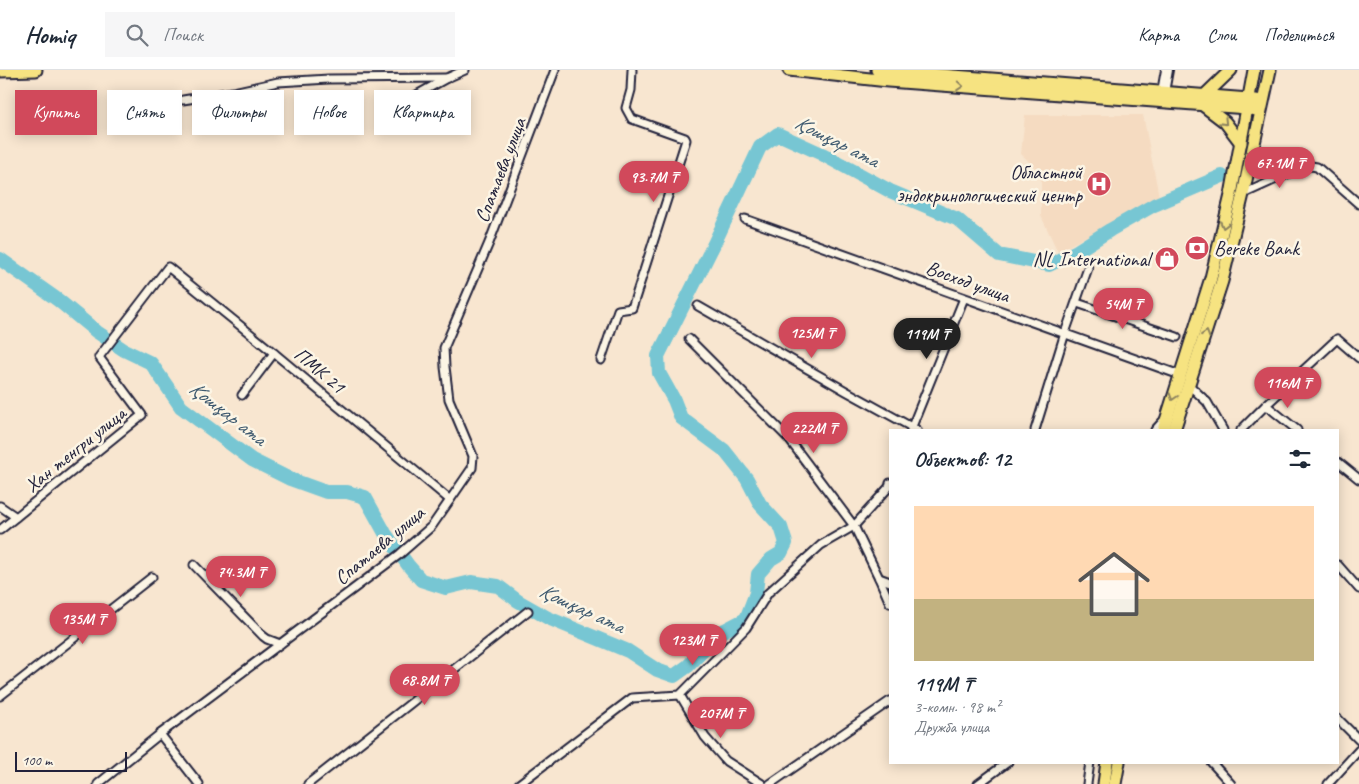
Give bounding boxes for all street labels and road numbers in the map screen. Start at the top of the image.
street label: Спатаева улица [469,113,532,226]
street label: Восход улица [923,255,1015,309]
street label: ПМК 21 [289,342,351,400]
street label: Хан тенгри улица [20,400,132,498]
street label: Спатаева улица [329,500,430,590]

